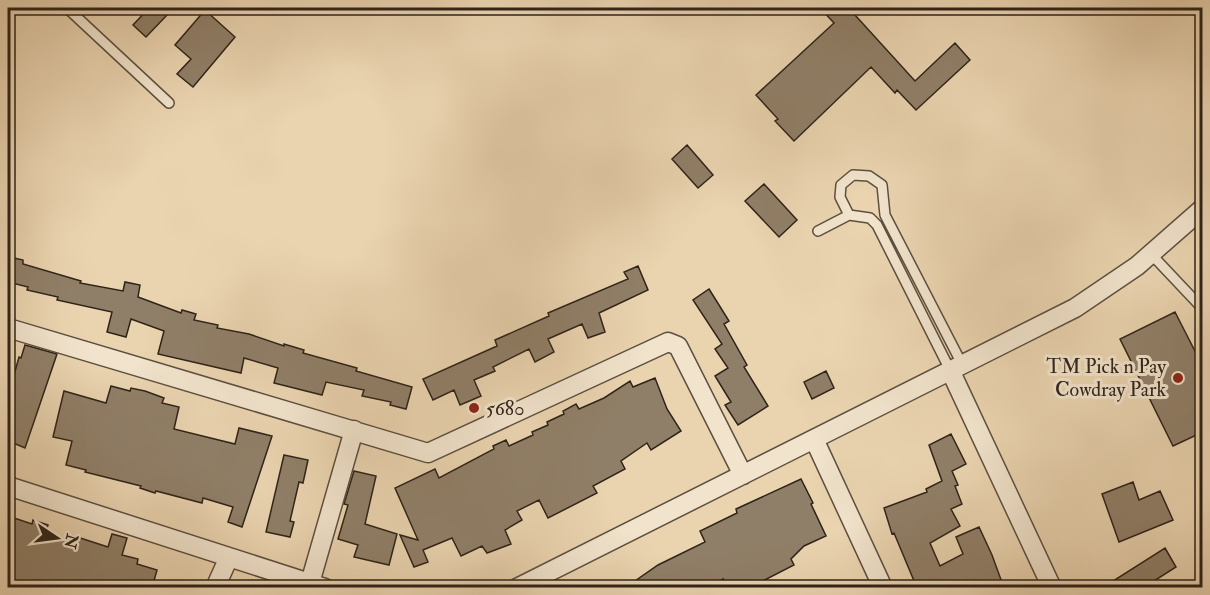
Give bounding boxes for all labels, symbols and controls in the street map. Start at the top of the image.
place label: TM Pick n Pay Cowdray Park [1046,354,1167,402]
marker: TM Pick n Pay Cowdray Park [1171,371,1185,385]
place label: 5680 [486,396,524,421]
marker: 5680 [467,401,481,415]
north arrow [27,508,87,568]
text: N [59,531,82,551]

